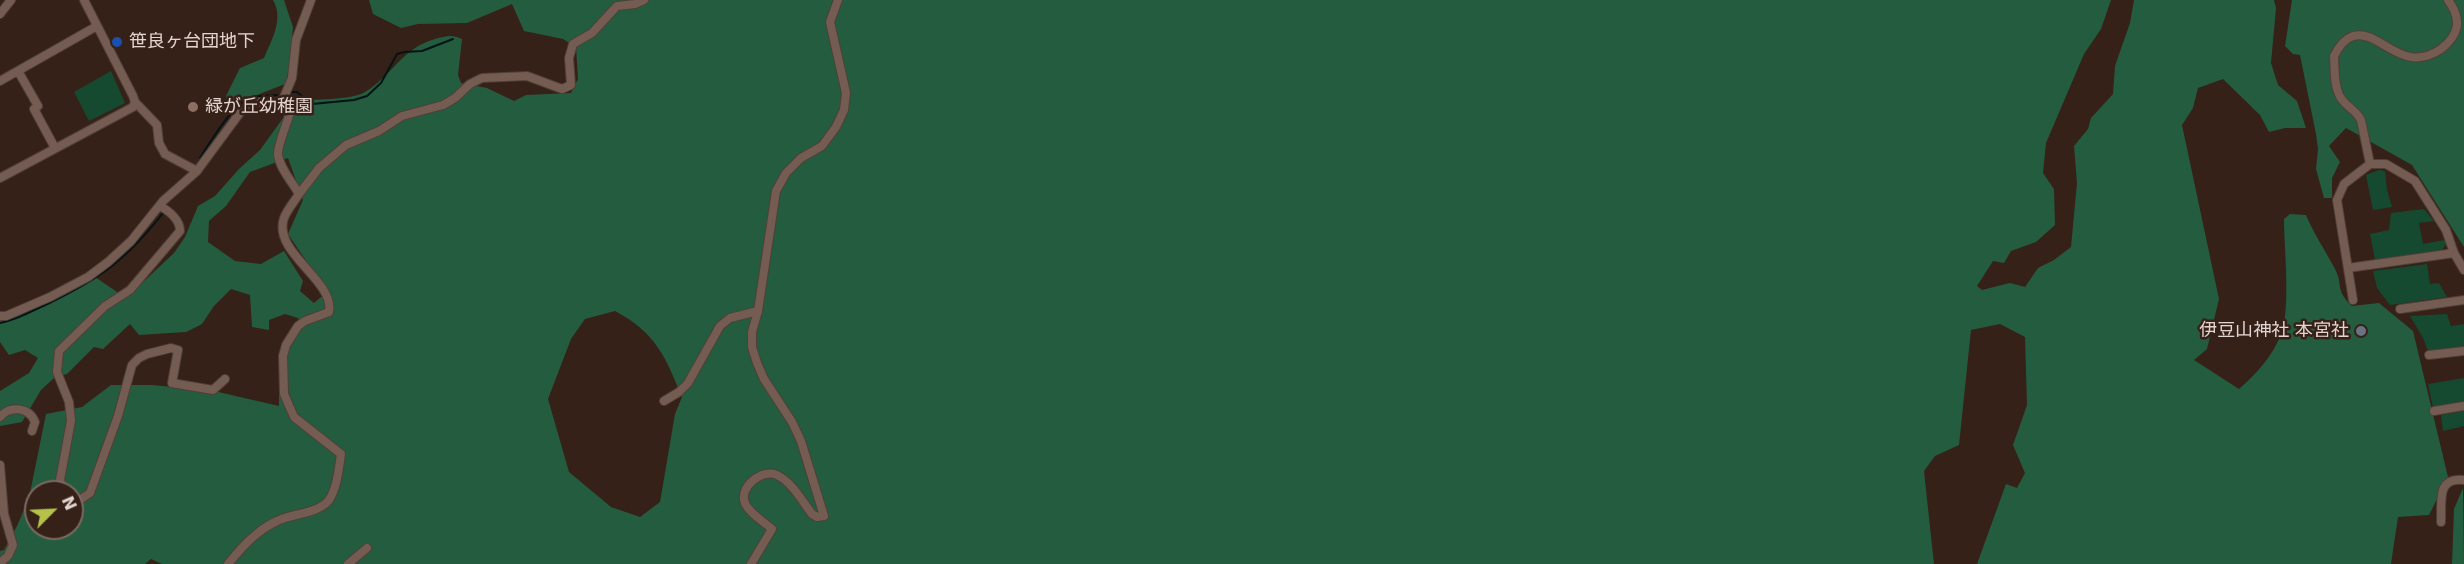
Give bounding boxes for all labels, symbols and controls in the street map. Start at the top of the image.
place label: 笹良ヶ台団地下 [129,31,255,53]
marker: 笹良ヶ台団地下 [110,35,124,49]
place label: 緑が丘幼稚園 [205,96,313,118]
marker: 緑が丘幼稚園 [186,100,200,114]
place label: 伊豆山神社 本宮社 [2199,320,2349,342]
marker: 伊豆山神社 本宮社 [2354,324,2368,338]
north arrow [24,480,84,540]
text: N [58,493,80,513]

